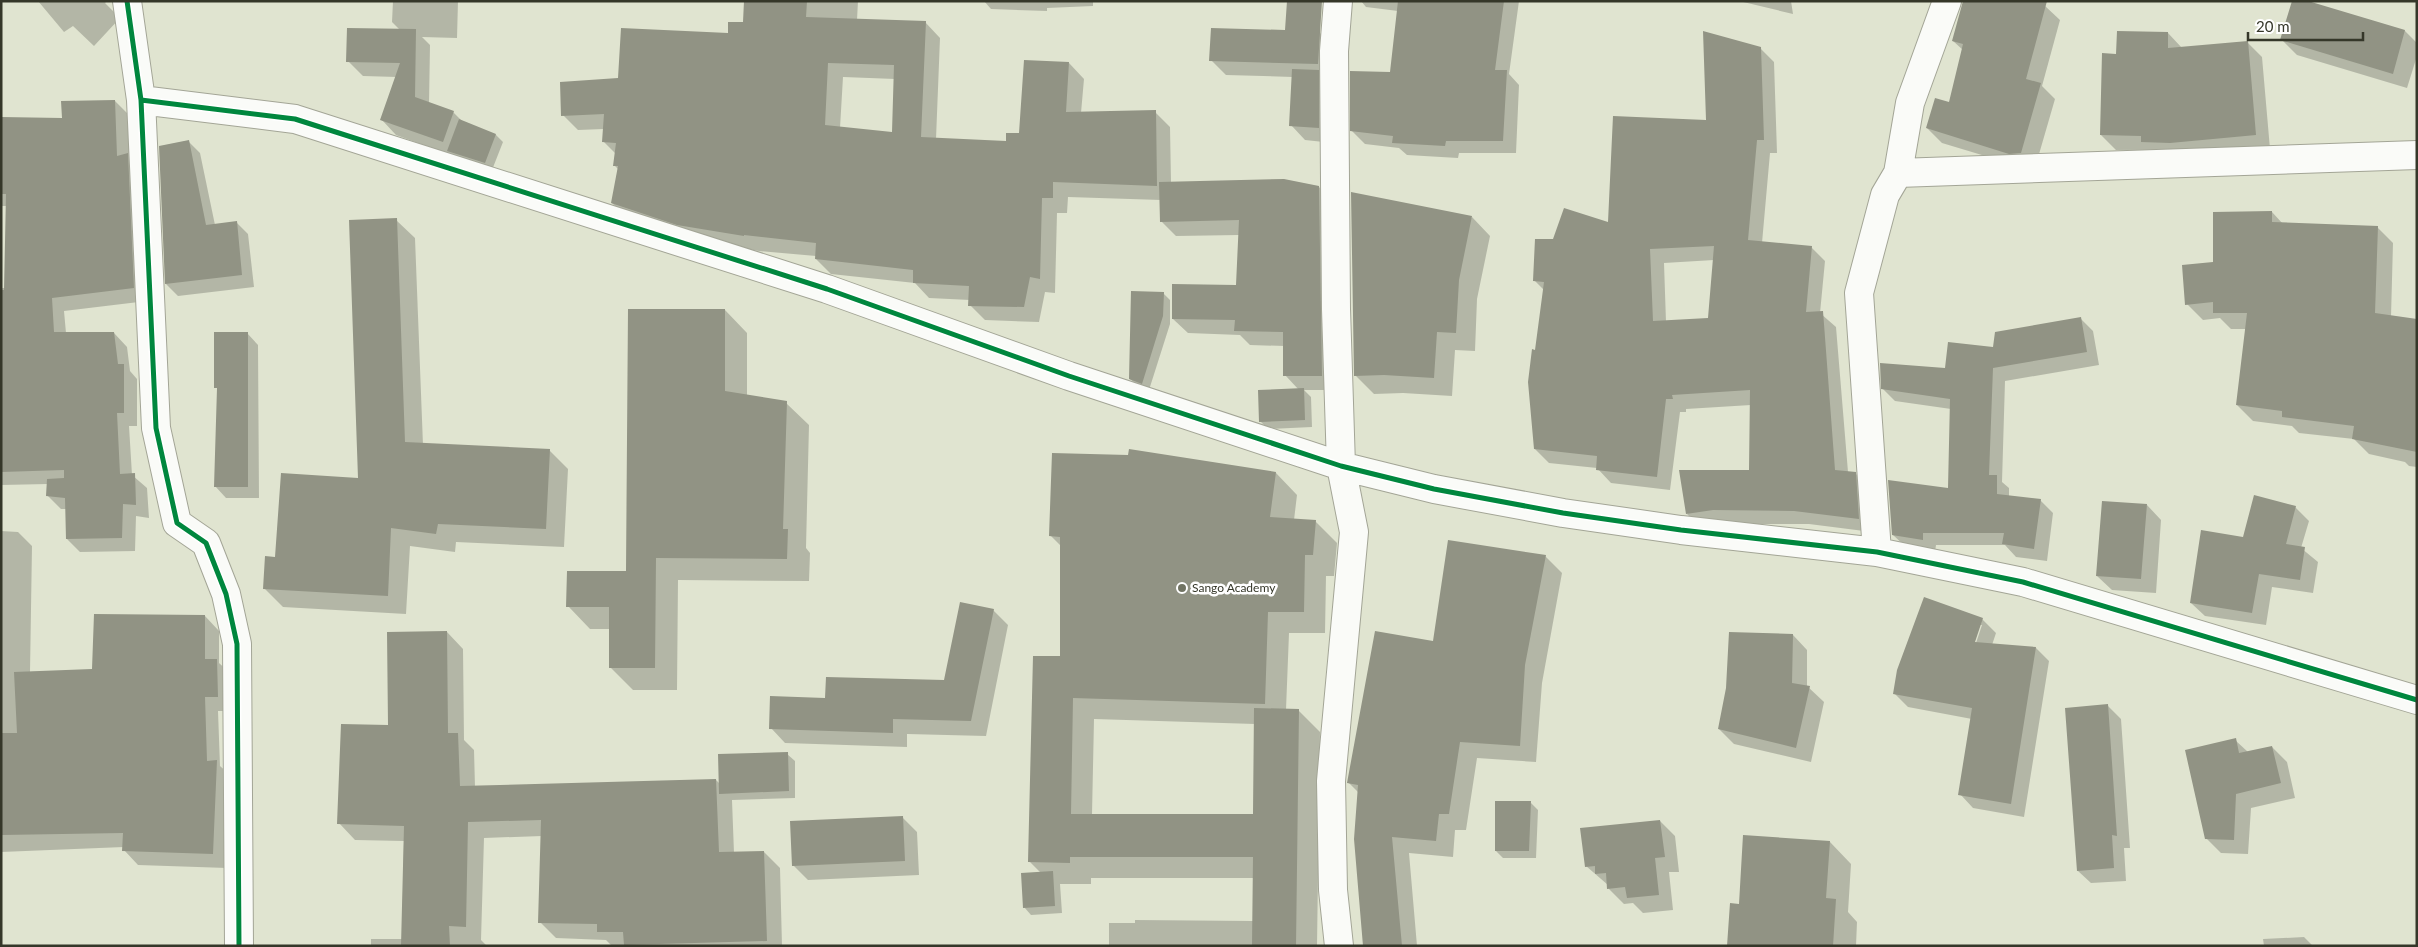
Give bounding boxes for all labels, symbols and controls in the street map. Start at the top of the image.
scale bar [2248,10,2363,42]
text: 20 m [2256,17,2290,35]
place label: Sango Academy [1192,580,1276,595]
marker: Sango Academy [1176,582,1188,594]

